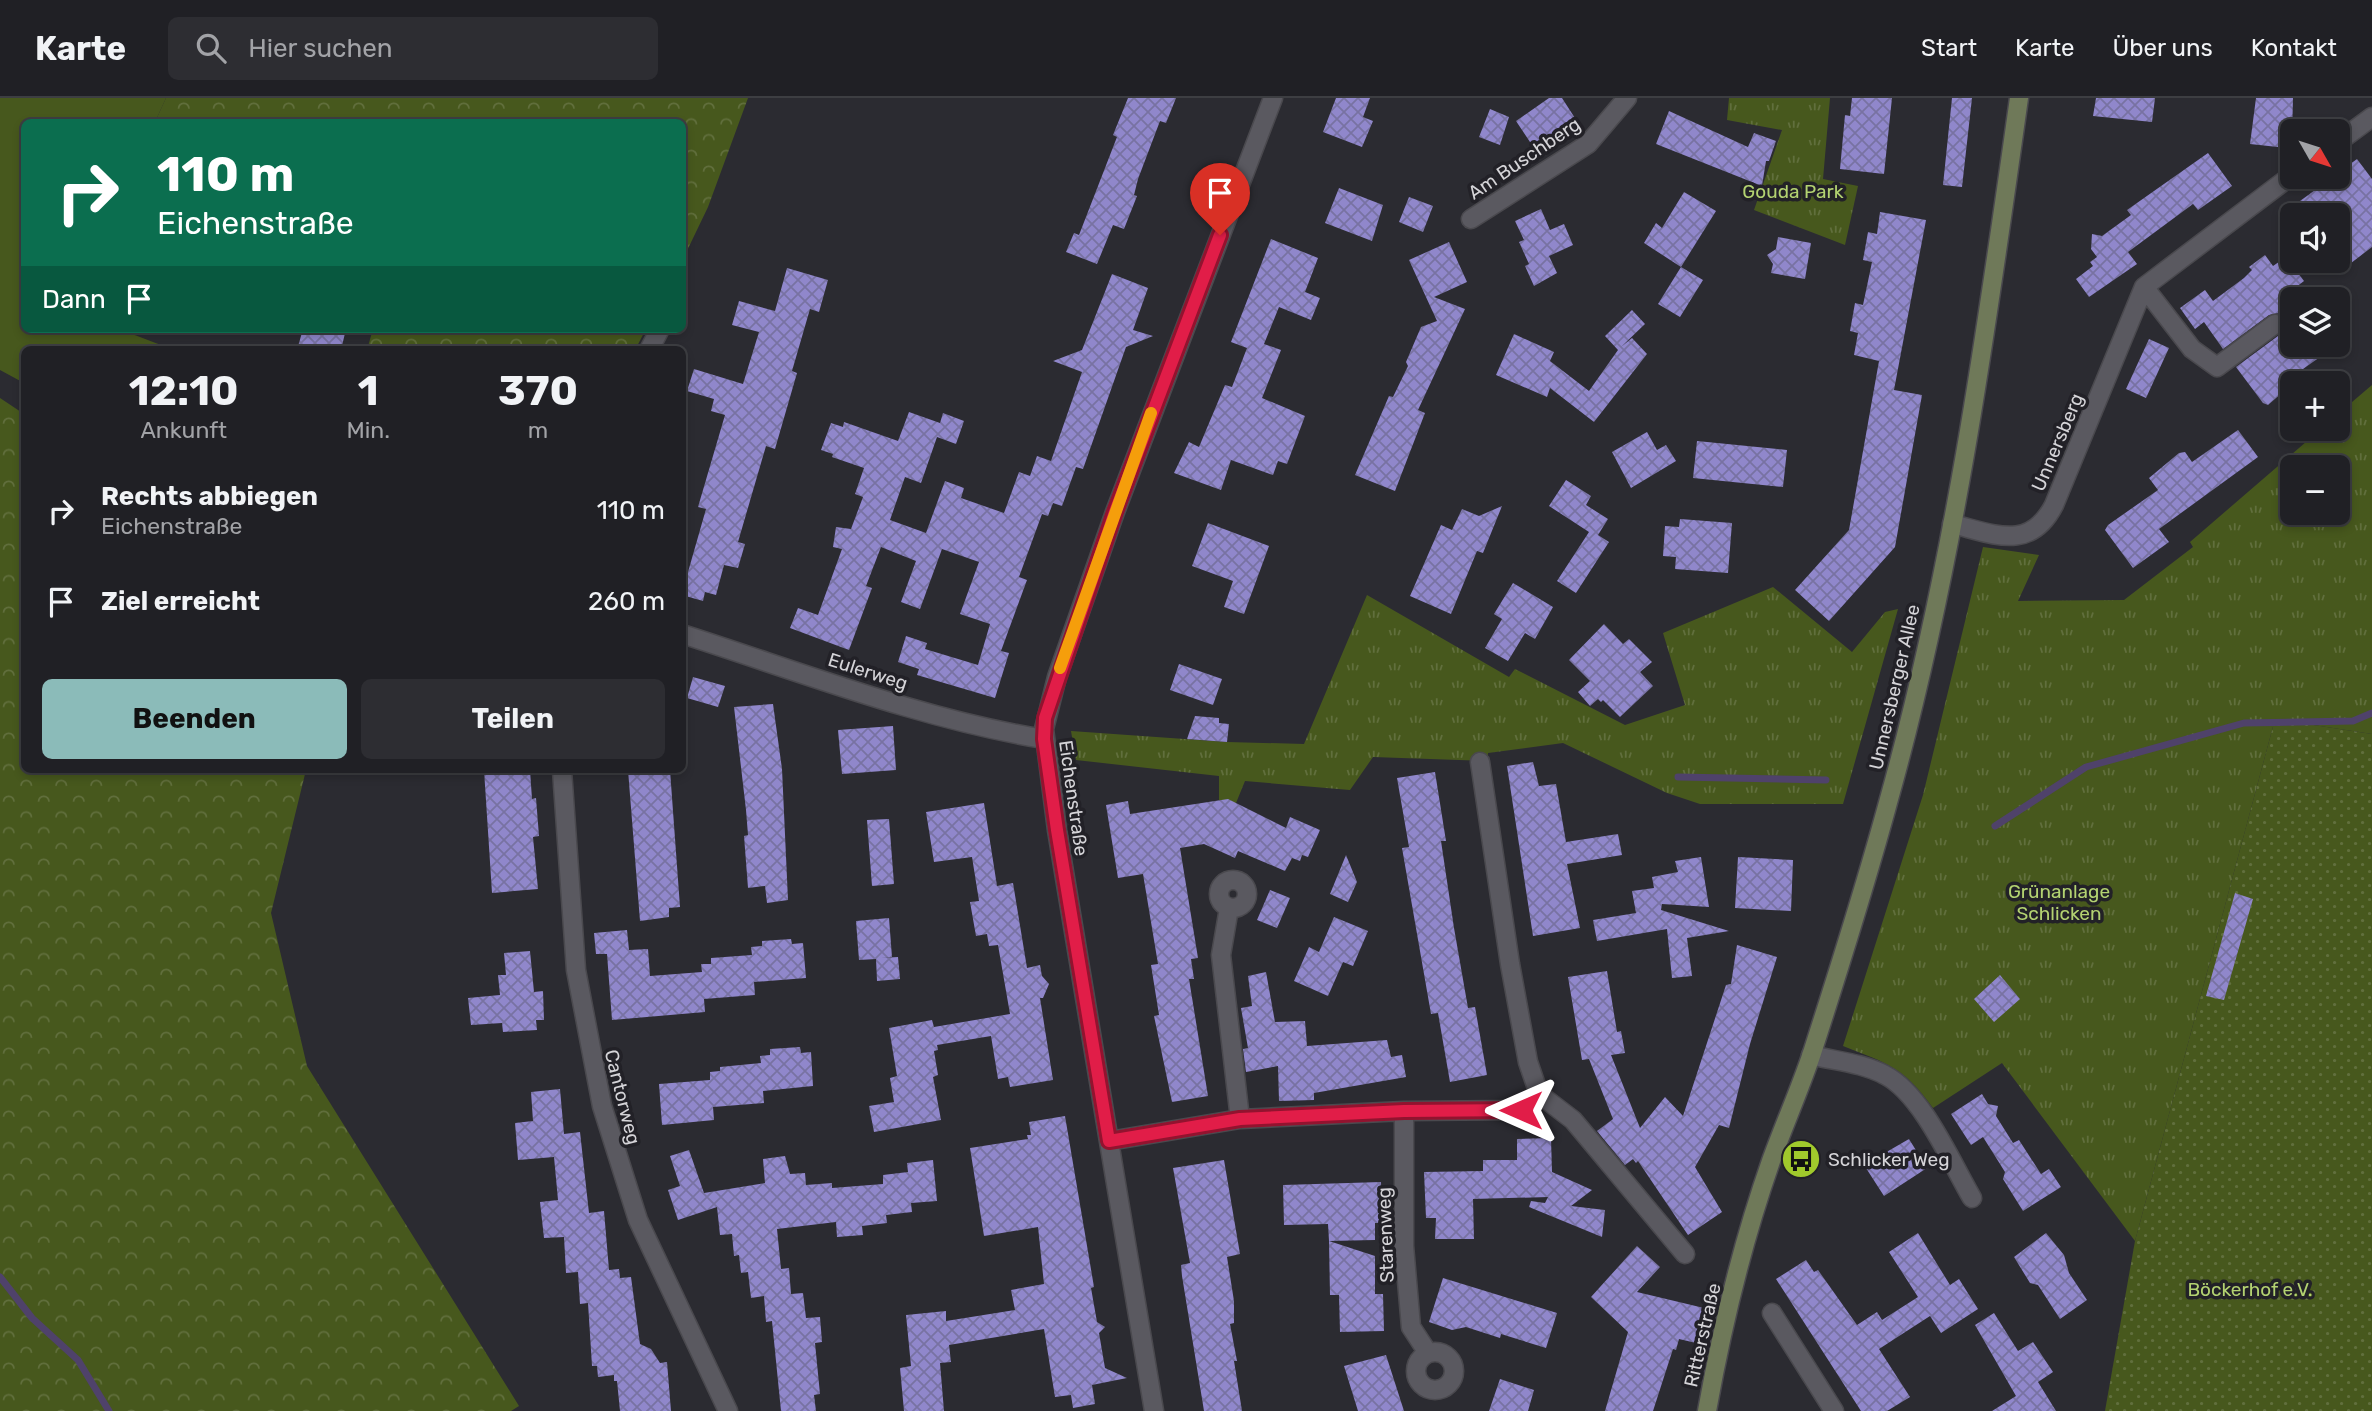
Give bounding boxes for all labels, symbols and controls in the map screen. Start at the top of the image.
search box [168,17,658,80]
text: Karte [35,29,126,68]
icon: search [192,29,230,67]
text: Hier suchen [248,33,393,64]
text: Start [1921,34,1977,62]
text: Karte [2015,34,2075,62]
text: Über uns [2113,34,2213,62]
text: Kontakt [2251,34,2337,62]
street label: Am Buschberg [1464,112,1585,204]
north arrow [2280,119,2350,189]
map controls [2280,119,2350,525]
text: 110 m [157,145,294,203]
icon: right [42,147,133,238]
pin [1190,163,1250,235]
icon: arrive [1201,174,1239,212]
park label: Gouda Park [1742,180,1844,203]
button: sound [2280,203,2350,273]
text: Eichenstraße [157,204,354,242]
icon: arrive [120,280,158,318]
text: Dann [42,284,106,315]
button: layers [2280,287,2350,357]
text: 12:10 [129,366,239,416]
text: 1 [358,366,379,416]
text: 370 [498,366,578,416]
button: + [2280,371,2350,441]
street label: Unnersberg [2027,390,2088,495]
text: Ankunft [140,416,227,444]
text: Min. [347,416,390,444]
text: m [528,416,548,444]
button: − [2280,455,2350,525]
text: Rechts abbiegen [101,481,318,512]
icon: right [42,492,80,530]
text: 110 m [597,495,665,526]
text: Eichenstraße [101,512,242,540]
icon: arrive [42,583,80,621]
text: Ziel erreicht [101,586,260,617]
text: 260 m [588,586,665,617]
street label: Unnersberger Allee [1864,602,1925,772]
street label: Eulerweg [825,648,911,695]
button: Beenden [42,679,347,759]
button: Teilen [361,679,665,759]
street label: Eichenstraße [1054,739,1093,858]
park label: Grünanlage Schlicken [2008,880,2110,925]
street label: Cantorweg [600,1047,645,1147]
position arrow [1484,1073,1558,1147]
bus stop icon: Schlicker Weg [1780,1138,1822,1180]
place label: Schlicker Weg [1828,1148,1950,1171]
street label: Starenweg [1372,1187,1399,1283]
park label: Böckerhof e.V. [2187,1278,2313,1301]
street label: Ritterstraße [1679,1281,1726,1389]

